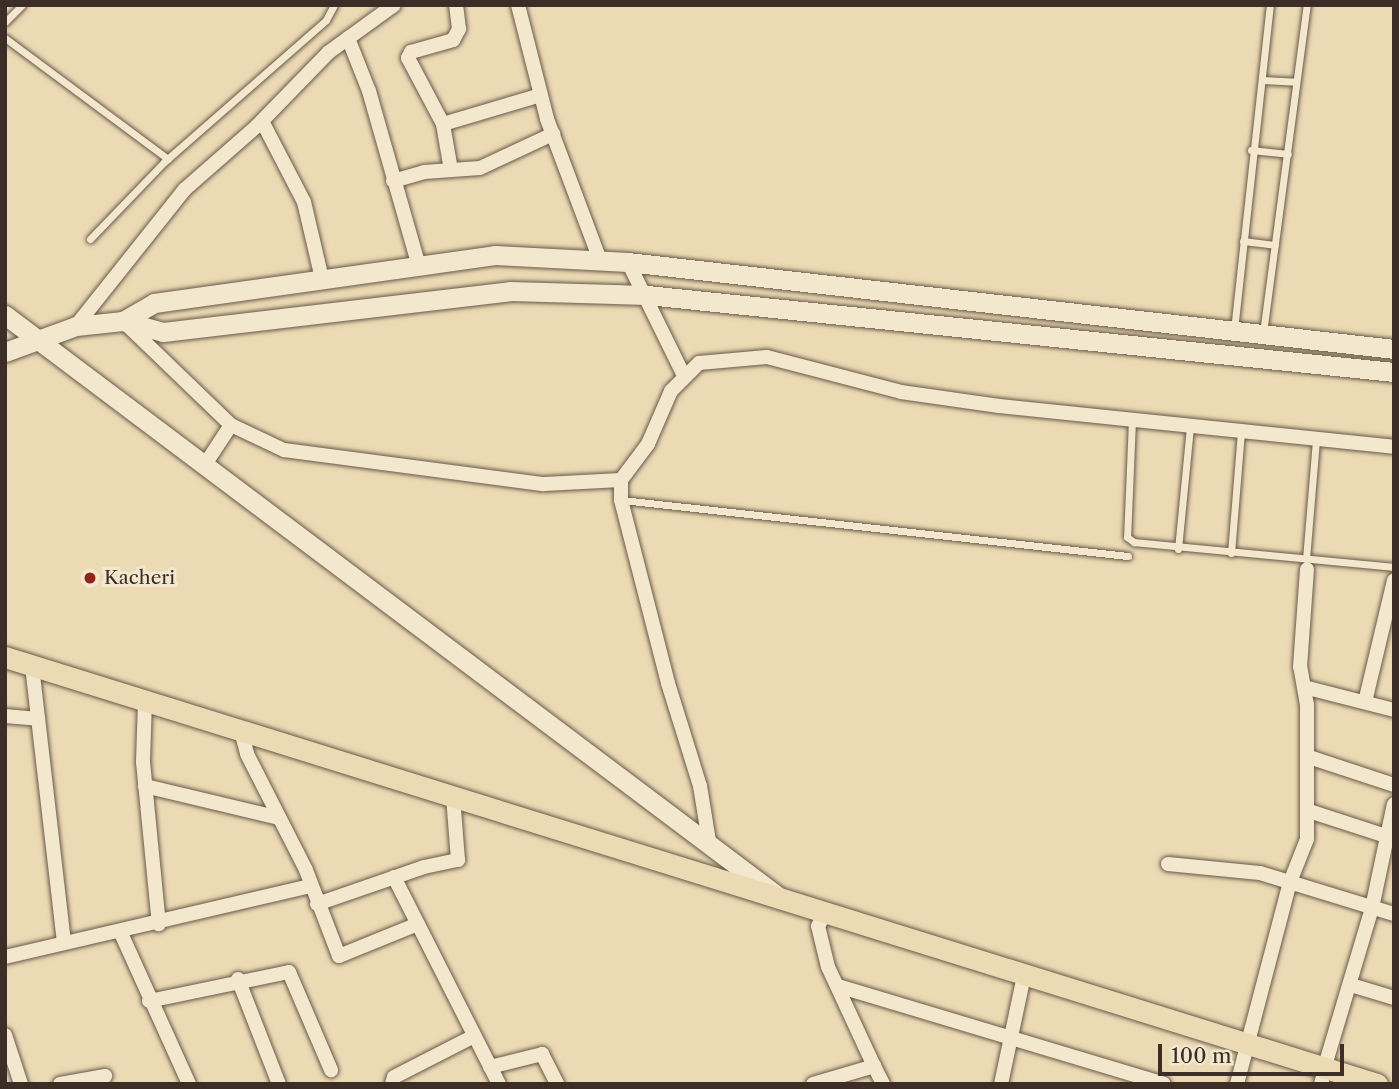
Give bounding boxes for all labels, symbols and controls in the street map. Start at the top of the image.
place label: Kacheri [104,567,175,589]
marker: Kacheri [82,570,98,586]
scale bar [1161,1030,1346,1074]
text: 100 m [1171,1043,1232,1068]

